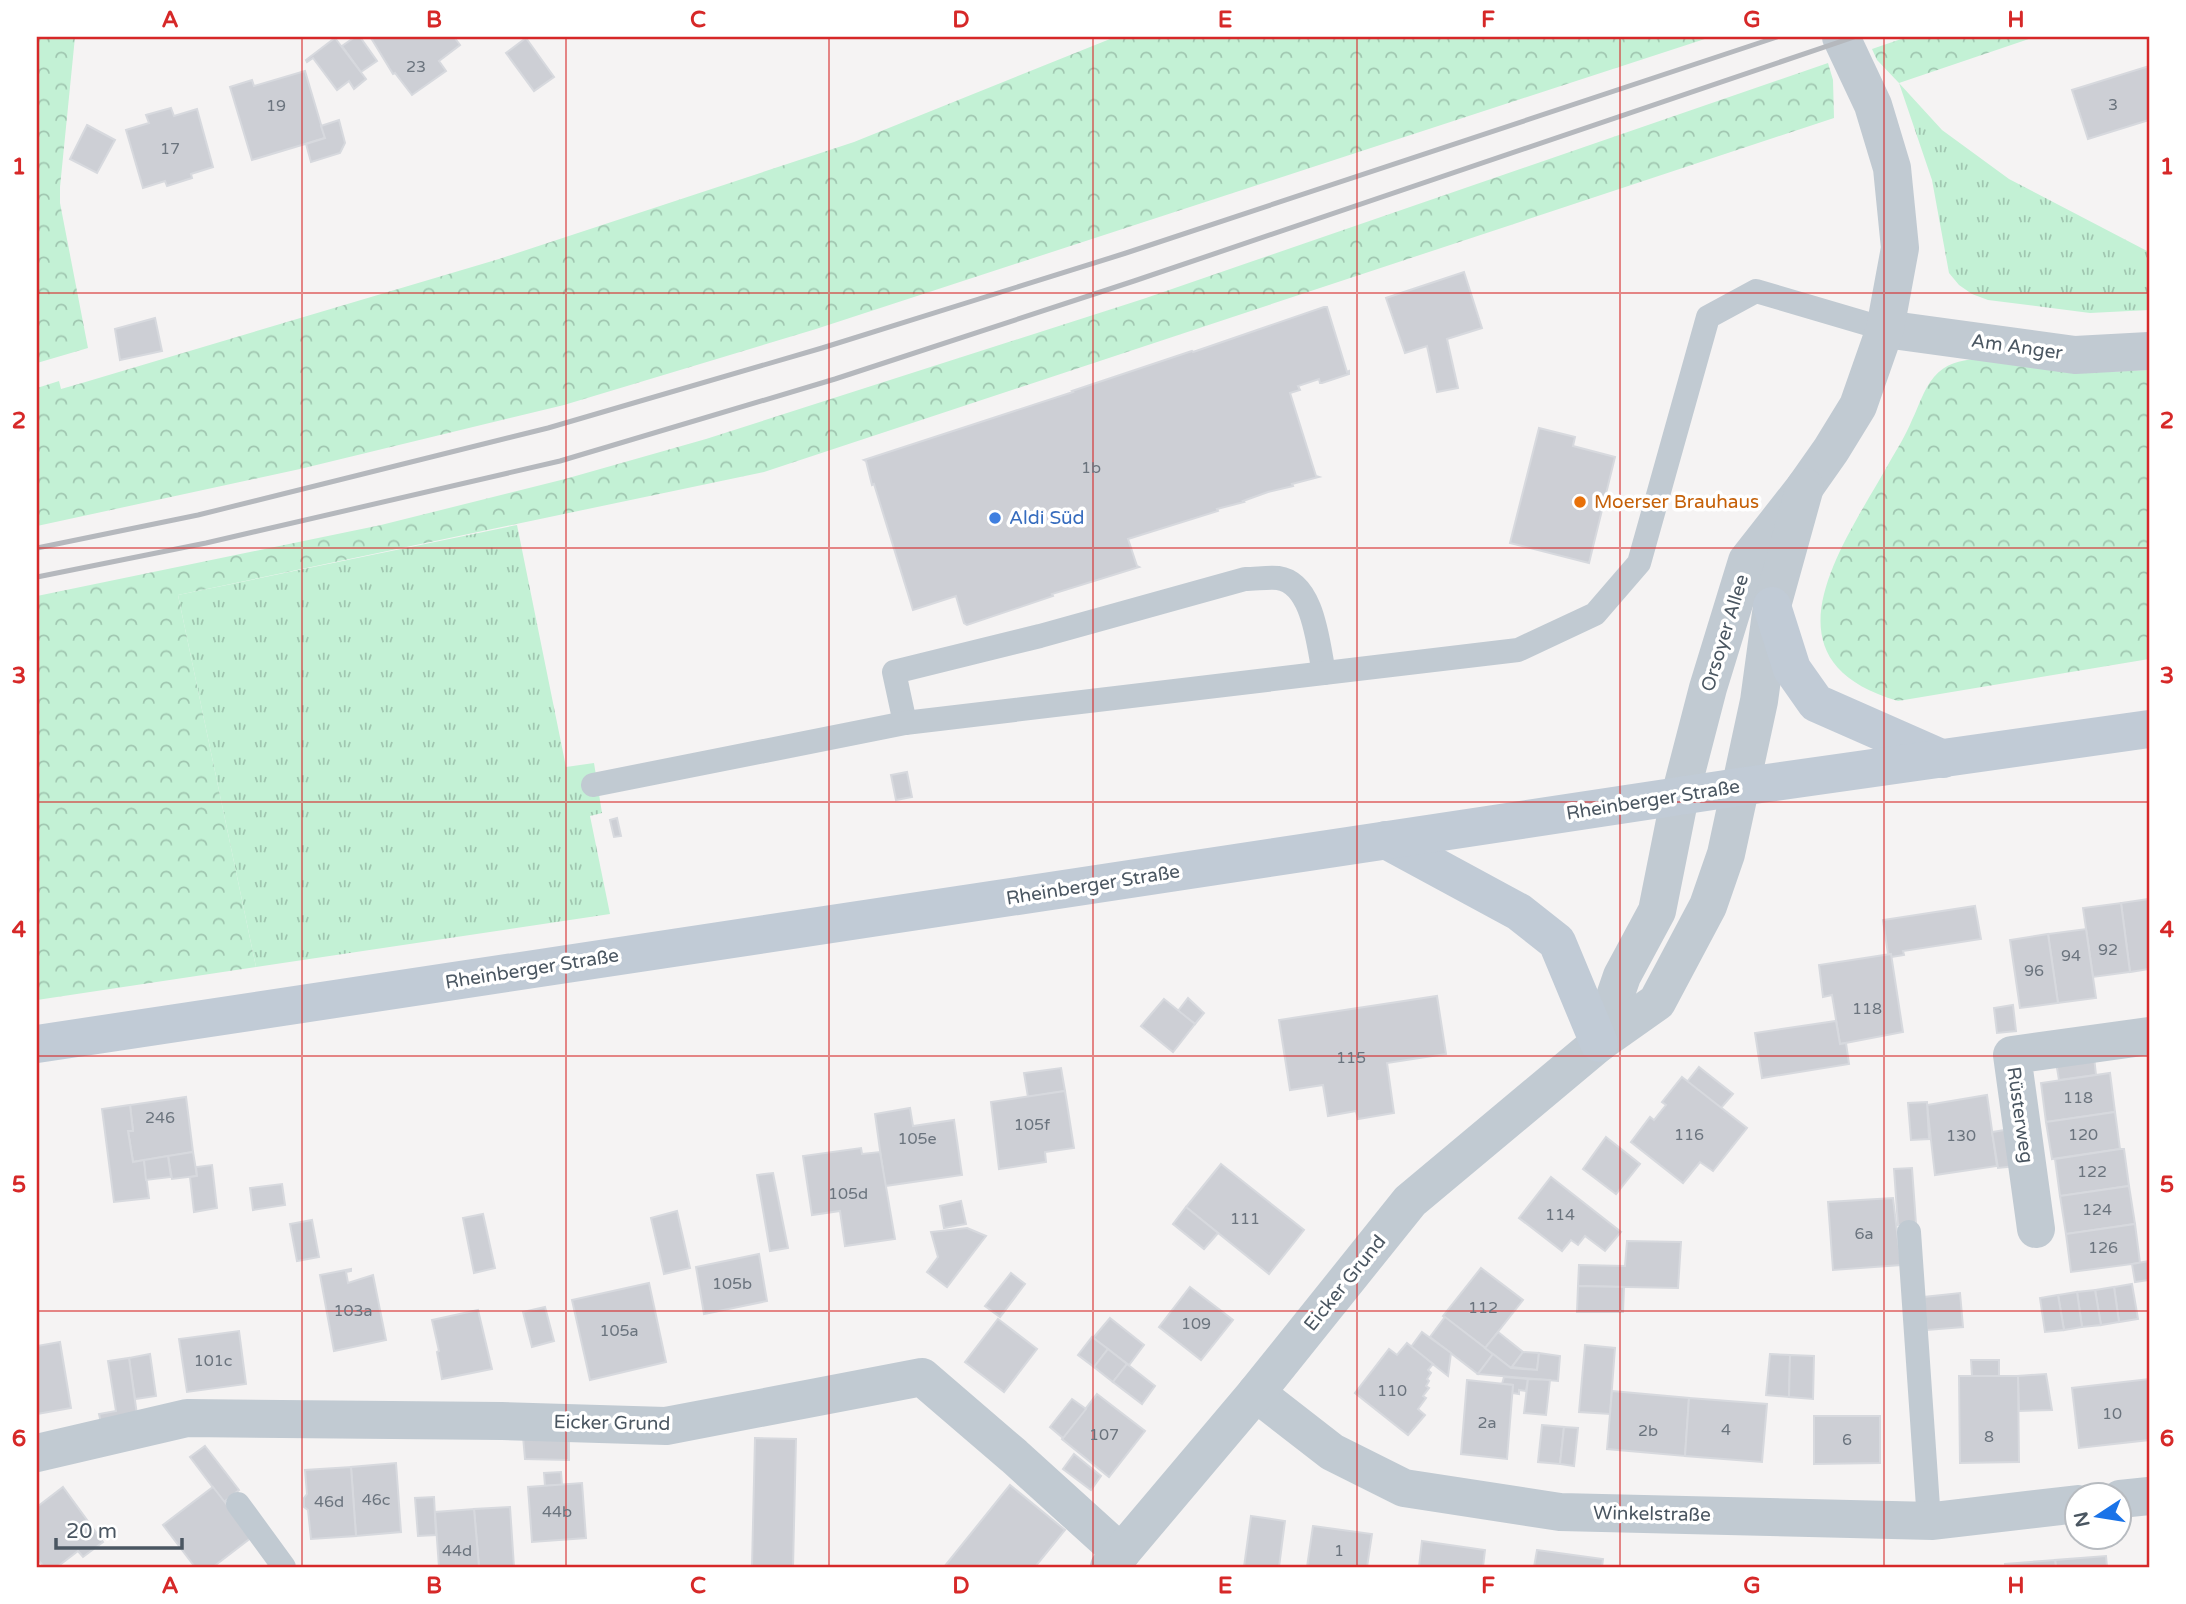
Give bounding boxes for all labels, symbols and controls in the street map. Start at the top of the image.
text: A [161,6,179,34]
text: B [426,6,442,34]
text: C [690,6,706,34]
text: D [952,6,970,34]
text: E [1218,6,1232,34]
text: F [1481,6,1495,34]
text: G [1743,6,1761,34]
text: H [2007,6,2025,34]
house number: 23 [406,57,426,77]
house number: 3 [2108,95,2118,115]
house number: 19 [266,96,286,116]
house number: 17 [160,139,180,159]
text: 1 [12,153,26,181]
text: 1 [2160,153,2174,181]
street label: Am Anger [1970,330,2065,364]
text: 2 [12,407,26,435]
text: 2 [2160,407,2174,435]
house number: 1b [1081,458,1101,478]
place label: Moerser Brauhaus [1594,491,1759,513]
marker: Moerser Brauhaus [1572,494,1588,510]
place label: Aldi Süd [1009,507,1085,529]
marker: Aldi Süd [987,510,1003,526]
street label: Orsoyer Allee [1697,572,1753,694]
text: 3 [12,662,26,690]
text: 3 [2160,662,2174,690]
street label: Rheinberger Straße [1565,775,1741,825]
street label: Rheinberger Straße [1005,860,1181,910]
text: 4 [12,916,27,944]
text: 4 [2160,916,2175,944]
house number: 92 [2098,940,2118,960]
street label: Rheinberger Straße [444,944,620,994]
house number: 94 [2061,946,2081,966]
house number: 96 [2024,961,2044,981]
house number: 118 [1852,999,1882,1019]
house number: 115 [1336,1048,1366,1068]
street label: Rüsterweg [2002,1065,2038,1165]
house number: 118 [2063,1088,2093,1108]
house number: 246 [145,1108,175,1128]
house number: 105f [1014,1115,1051,1135]
house number: 116 [1674,1125,1704,1145]
house number: 120 [2068,1125,2098,1145]
house number: 130 [1946,1126,1976,1146]
house number: 105e [897,1129,937,1149]
house number: 122 [2077,1162,2107,1182]
text: 5 [12,1171,26,1199]
text: 5 [2160,1171,2174,1199]
house number: 105d [828,1184,868,1204]
house number: 124 [2082,1200,2112,1220]
house number: 114 [1545,1205,1575,1225]
house number: 111 [1230,1209,1260,1229]
house number: 6a [1854,1224,1874,1244]
street label: Eicker Grund [1300,1231,1390,1335]
house number: 126 [2088,1238,2118,1258]
house number: 105b [712,1274,752,1294]
house number: 112 [1468,1298,1498,1318]
house number: 103a [333,1301,373,1321]
house number: 109 [1181,1314,1211,1334]
house number: 105a [599,1321,639,1341]
house number: 101c [194,1351,232,1371]
house number: 110 [1377,1381,1407,1401]
house number: 10 [2102,1404,2122,1424]
street label: Eicker Grund [553,1411,671,1435]
house number: 2a [1477,1413,1497,1433]
house number: 4 [1721,1420,1731,1440]
house number: 2b [1638,1421,1658,1441]
text: 6 [12,1425,26,1453]
house number: 107 [1089,1425,1119,1445]
text: 6 [2160,1425,2174,1453]
house number: 8 [1984,1427,1994,1447]
house number: 6 [1842,1430,1852,1450]
north arrow [2064,1482,2134,1552]
house number: 46c [362,1490,390,1510]
house number: 46d [314,1492,344,1512]
house number: 44b [542,1502,572,1522]
street label: Winkelstraße [1593,1502,1711,1526]
scale bar [56,1506,182,1550]
text: N [2070,1510,2095,1529]
text: 20 m [66,1519,117,1544]
house number: 44d [442,1541,472,1561]
house number: 1 [1334,1541,1344,1561]
text: A [161,1572,179,1600]
text: B [426,1572,442,1600]
text: C [690,1572,706,1600]
text: D [952,1572,970,1600]
text: E [1218,1572,1232,1600]
text: F [1481,1572,1495,1600]
text: G [1743,1572,1761,1600]
text: H [2007,1572,2025,1600]

